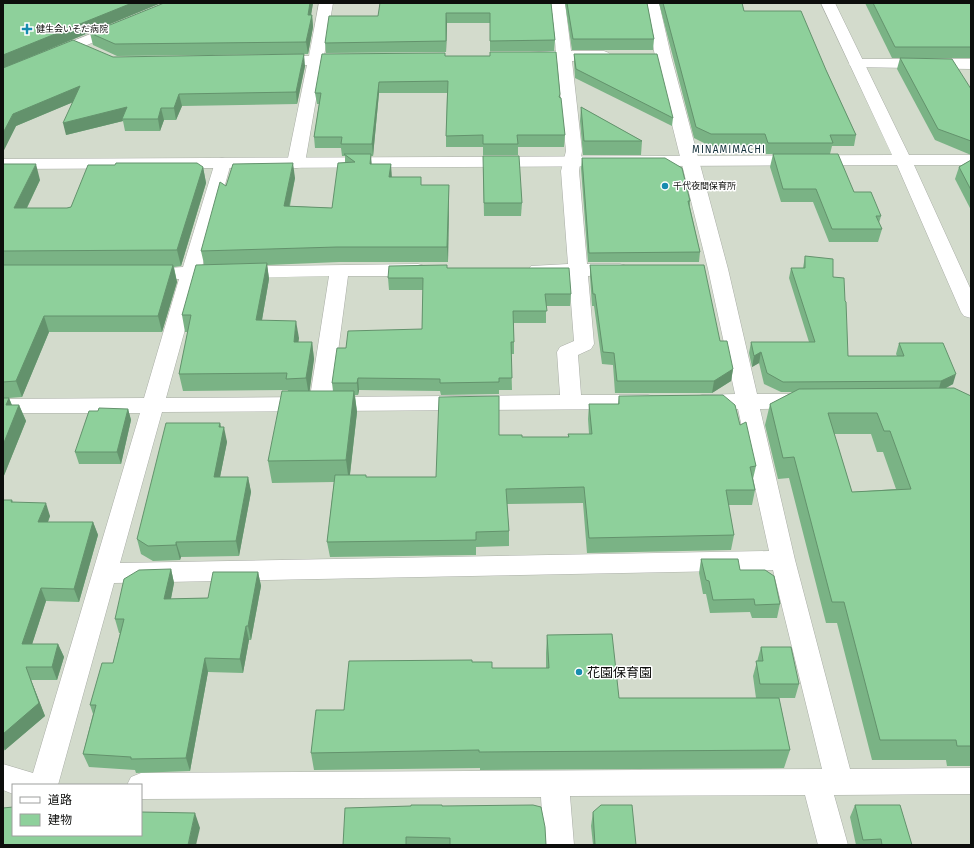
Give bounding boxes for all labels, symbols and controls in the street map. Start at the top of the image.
marker: 健生会いそだ病院 [21,23,33,35]
place label: 健生会いそだ病院 [36,24,108,34]
district label: MINAMIMACHI [692,144,766,156]
place label: 千代夜間保育所 [673,180,736,191]
marker: 千代夜間保育所 [660,181,670,191]
place label: 花園保育園 [587,665,652,680]
marker: 花園保育園 [574,667,584,677]
legend [12,784,142,836]
text: 道路 [48,793,72,807]
text: 建物 [48,813,72,827]

